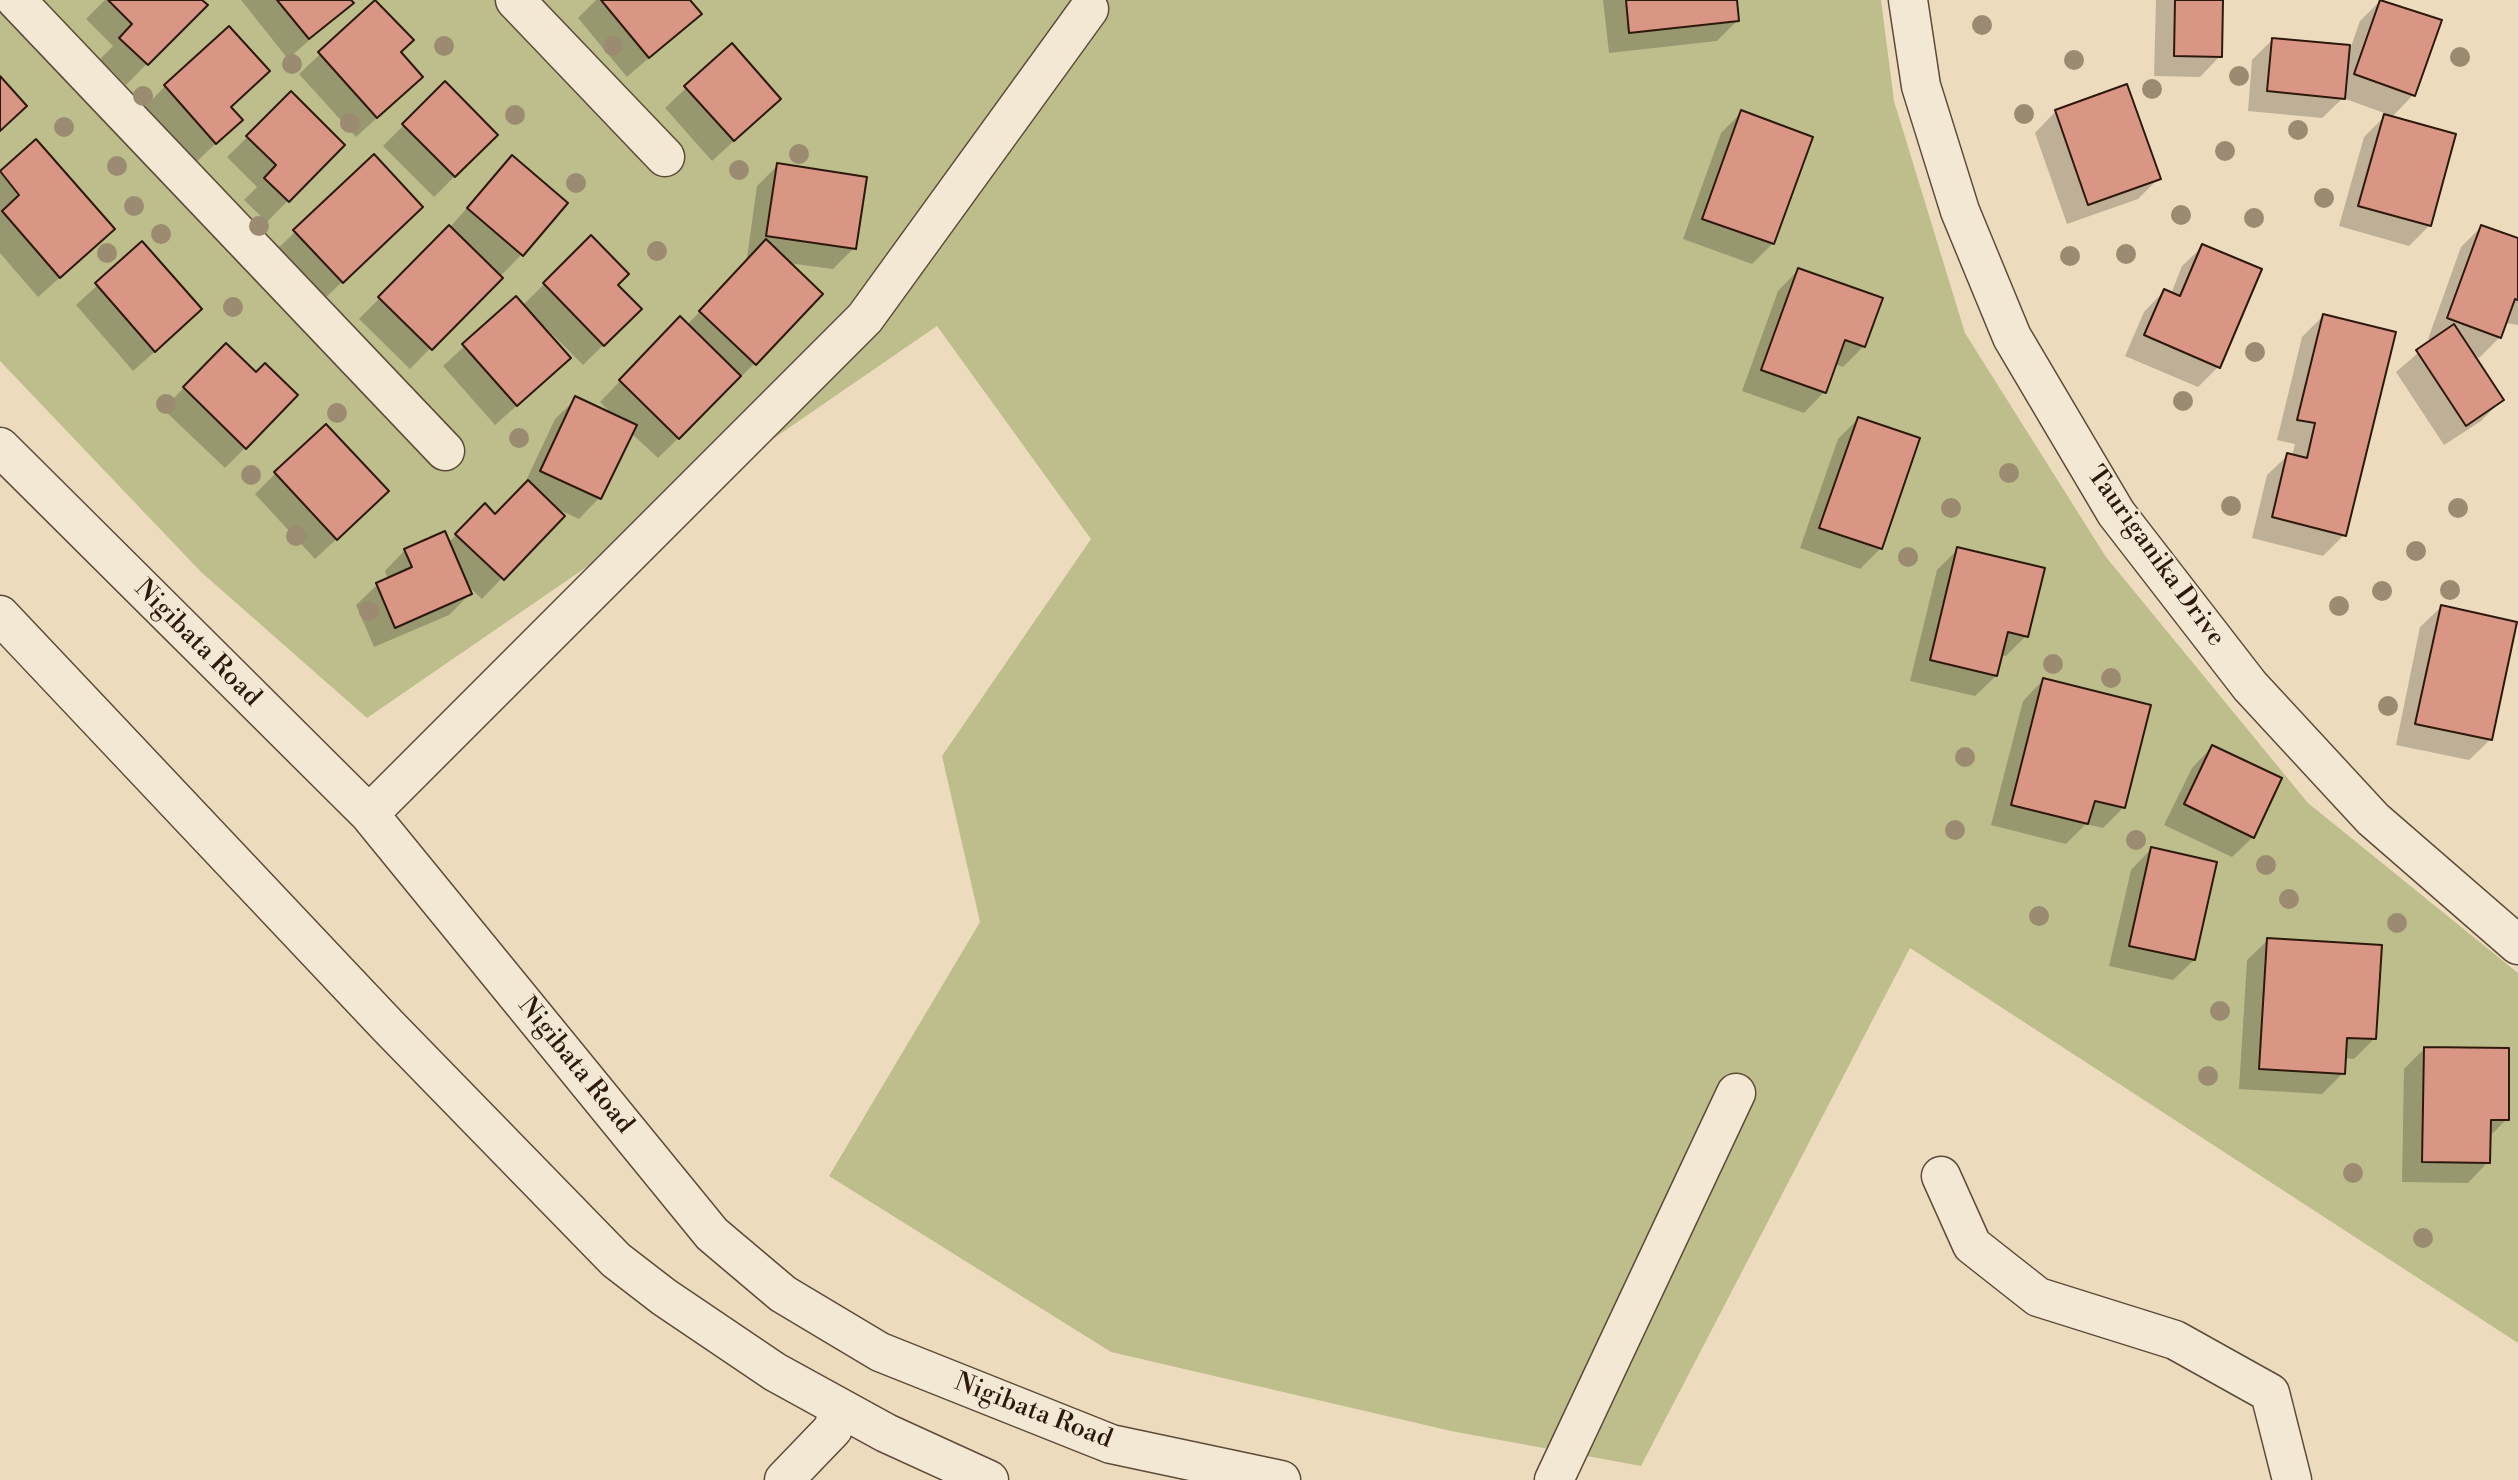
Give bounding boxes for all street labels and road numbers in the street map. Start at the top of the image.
street label: Tauriganika Drive [2079,461,2231,653]
street label: Nigibata Road [127,574,267,714]
street label: Nigibata Road [511,992,639,1140]
street label: Nigibata Road [950,1368,1116,1456]

